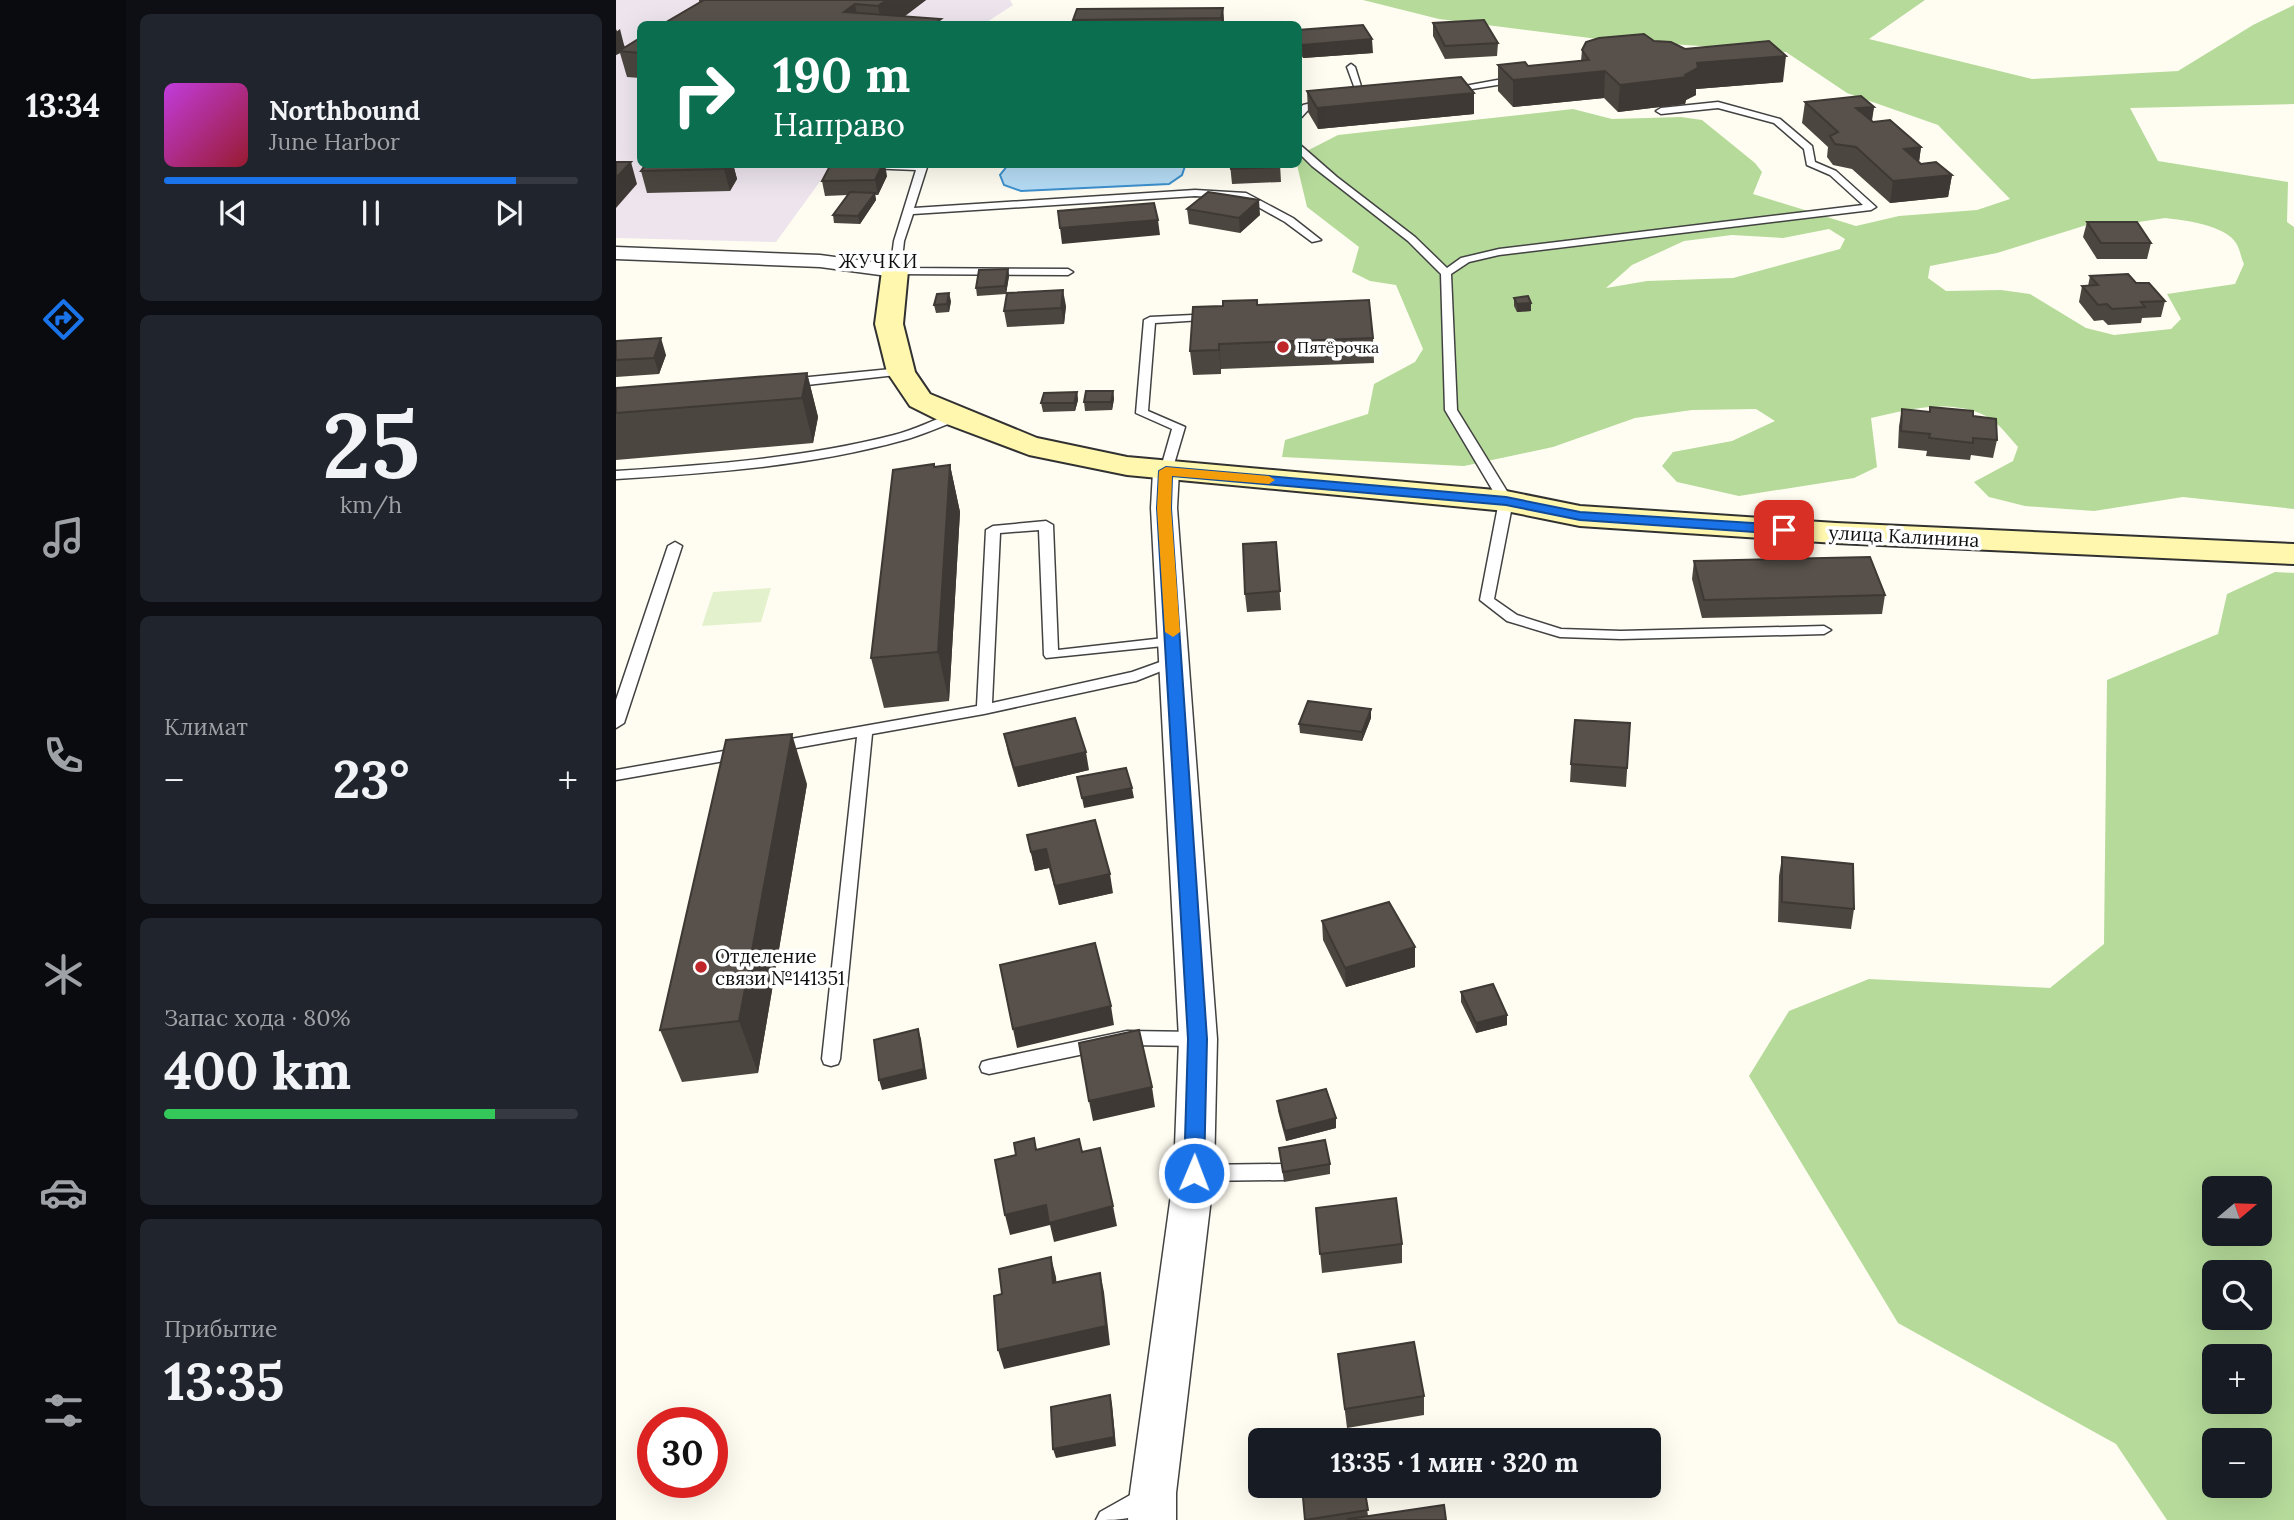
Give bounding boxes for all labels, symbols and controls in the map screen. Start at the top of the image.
text: 190 m [773,43,910,105]
icon: right [658,49,749,140]
text: 13:34 [26,85,100,126]
text: Northbound [269,94,420,127]
text: Направо [773,104,905,145]
text: June Harbor [269,127,400,156]
icon: previous [214,194,252,232]
icon: pause [352,194,390,232]
icon: next [490,194,528,232]
district label: ЖУЧКИ [838,249,920,273]
icon: directions [39,295,88,344]
place label: Пятёрочка [1297,337,1379,357]
marker: Пятёрочка [1275,339,1291,355]
text: 25 [322,386,420,503]
text: km/h [340,490,402,519]
pin [1754,500,1814,560]
icon: arrive [1765,511,1803,549]
icon: music [39,513,88,562]
street label: улица Калинина [1828,520,1980,552]
text: Климат [164,712,248,741]
icon: phone [39,731,88,780]
text: 23° [333,746,409,812]
text: − [164,756,184,804]
text: + [558,756,578,804]
place label: Отделение связи №141351 [715,944,845,990]
icon: climate [39,950,88,999]
marker: Отделение связи №141351 [693,959,709,975]
text: Запас хода · 80% [164,1003,350,1032]
text: 400 km [164,1037,351,1103]
position arrow [1157,1136,1231,1210]
icon: car [39,1168,88,1217]
north arrow [2202,1176,2272,1246]
map controls [2202,1176,2272,1498]
button: search [2202,1260,2272,1330]
text: Прибытие [164,1314,278,1343]
button: + [2202,1344,2272,1414]
text: 13:35 [164,1348,284,1414]
icon: filters [39,1386,88,1435]
speed limit sign: 30 [637,1407,728,1498]
button: − [2202,1428,2272,1498]
text: 13:35 · 1 мин · 320 m [1331,1446,1578,1479]

